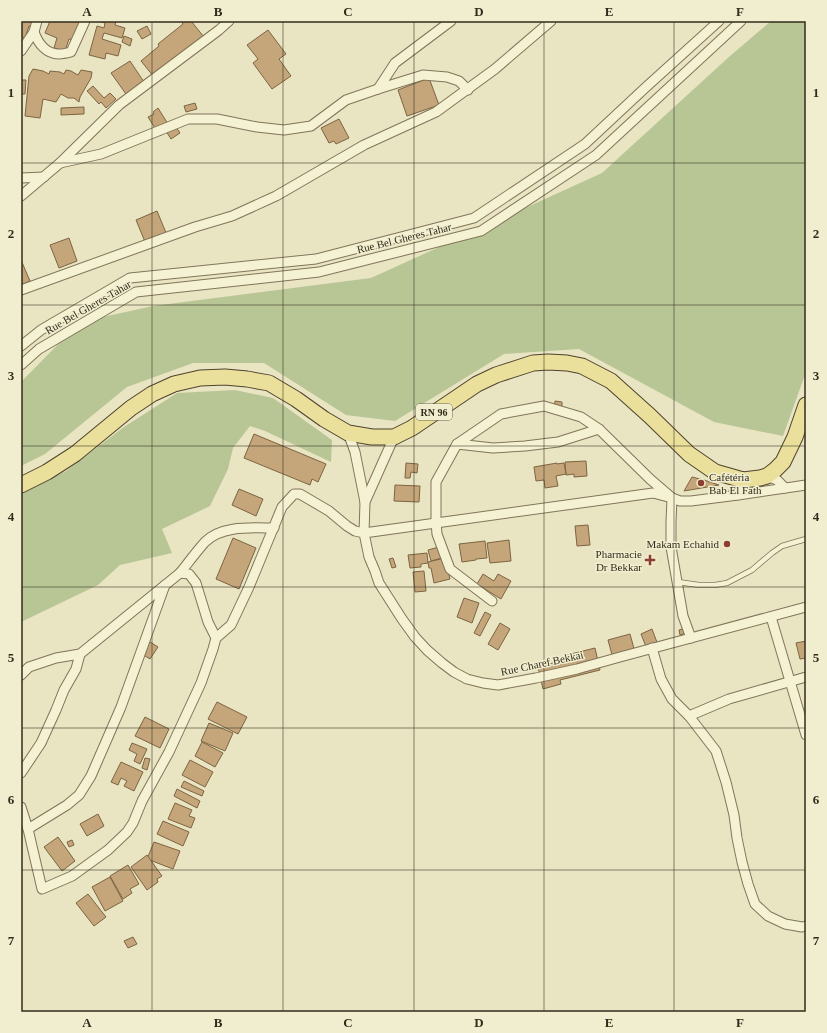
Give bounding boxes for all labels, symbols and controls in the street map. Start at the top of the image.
text: A [82,4,92,19]
text: B [214,4,223,19]
text: C [343,4,353,19]
text: D [474,4,484,19]
text: E [605,4,613,19]
text: F [736,4,744,19]
text: 1 [8,85,14,100]
text: 1 [813,85,819,100]
street label: Rue Bel Gheres Tahar [355,220,453,256]
text: 2 [8,226,14,241]
text: 2 [813,226,819,241]
street label: Rue Bel Gheres Tahar [43,277,133,336]
text: 3 [8,368,15,383]
text: 3 [813,368,820,383]
road number: RN 96 [416,404,452,420]
place label: Cafétéria Bab El Fath [709,471,762,496]
marker: Cafétéria Bab El Fath [696,478,706,488]
text: 4 [8,509,15,524]
text: 4 [813,509,820,524]
place label: Makam Echahid [647,538,719,550]
marker: Makam Echahid [722,539,732,549]
place label: Pharmacie Dr Bekkar [596,548,642,573]
marker: Pharmacie Dr Bekkar [645,555,655,565]
street label: Rue Charef Bekkai [500,648,584,678]
text: 5 [8,650,15,665]
text: 5 [813,650,820,665]
text: 6 [8,792,15,807]
text: 6 [813,792,820,807]
text: 7 [8,933,15,948]
text: 7 [813,933,820,948]
text: A [82,1015,92,1030]
text: B [214,1015,223,1030]
text: C [343,1015,353,1030]
text: D [474,1015,484,1030]
text: E [605,1015,613,1030]
text: F [736,1015,744,1030]

